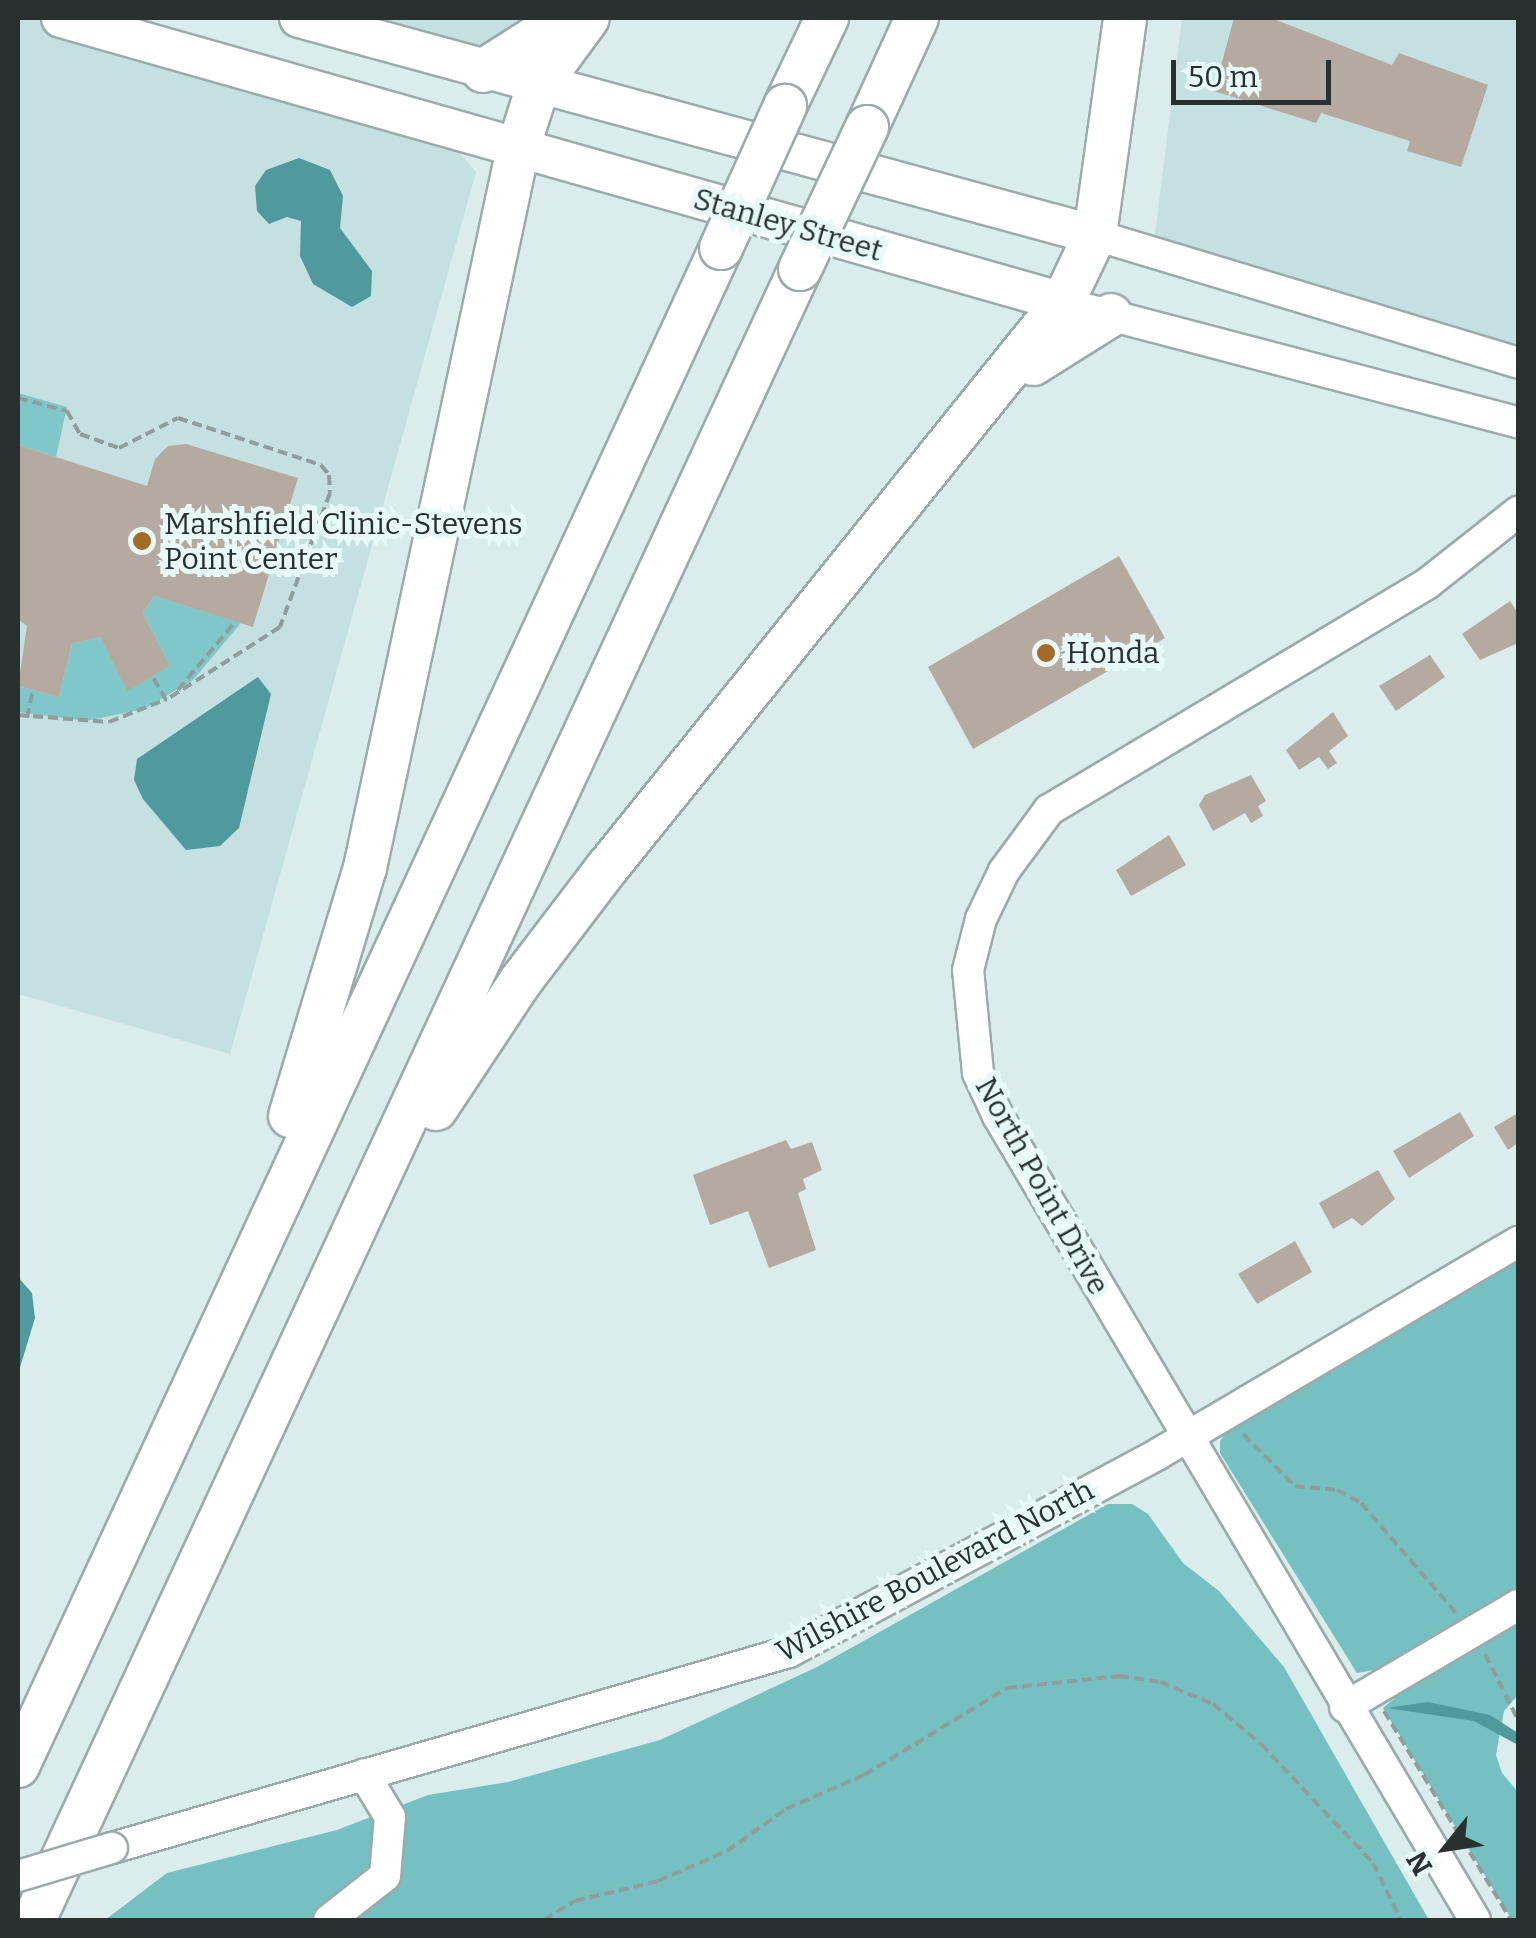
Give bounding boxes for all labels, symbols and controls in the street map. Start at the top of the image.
scale bar [1176,40,1336,102]
text: 50 m [1188,59,1258,95]
street label: Stanley Street [690,181,886,269]
place label: Marshfield Clinic-Stevens Point Center [164,506,522,576]
marker: Marshfield Clinic-Stevens Point Center [129,528,155,554]
place label: Honda [1066,635,1159,671]
marker: Honda [1035,642,1057,664]
street label: North Point Drive [968,1071,1116,1301]
street label: Wilshire Boulevard North [770,1472,1100,1670]
north arrow [1396,1798,1496,1898]
text: N [1400,1846,1439,1881]

